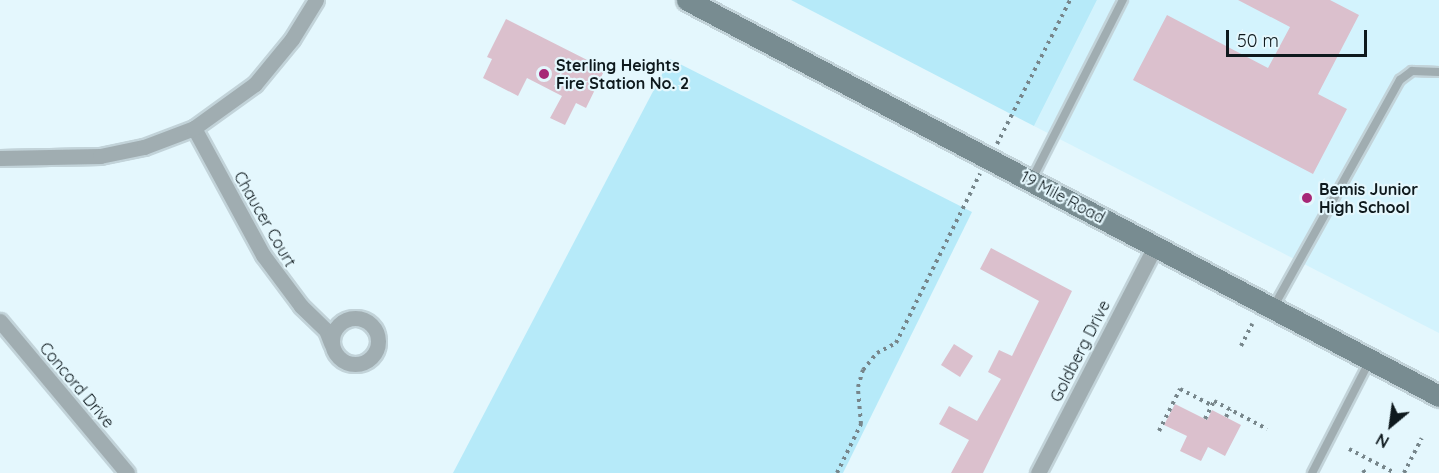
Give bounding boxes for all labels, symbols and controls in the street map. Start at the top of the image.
scale bar [1229,18,1370,56]
text: 50 m [1237,29,1279,52]
place label: Sterling Heights Fire Station No. 2 [556,55,689,93]
marker: Sterling Heights Fire Station No. 2 [537,67,551,81]
street label: 19 Mile Road [1018,167,1108,227]
street label: Chaucer Court [230,168,300,270]
place label: Bemis Junior High School [1319,179,1418,217]
marker: Bemis Junior High School [1300,191,1314,205]
street label: Goldberg Drive [1046,297,1114,405]
street label: Concord Drive [36,338,118,432]
north arrow [1361,395,1421,455]
text: N [1372,429,1392,452]

